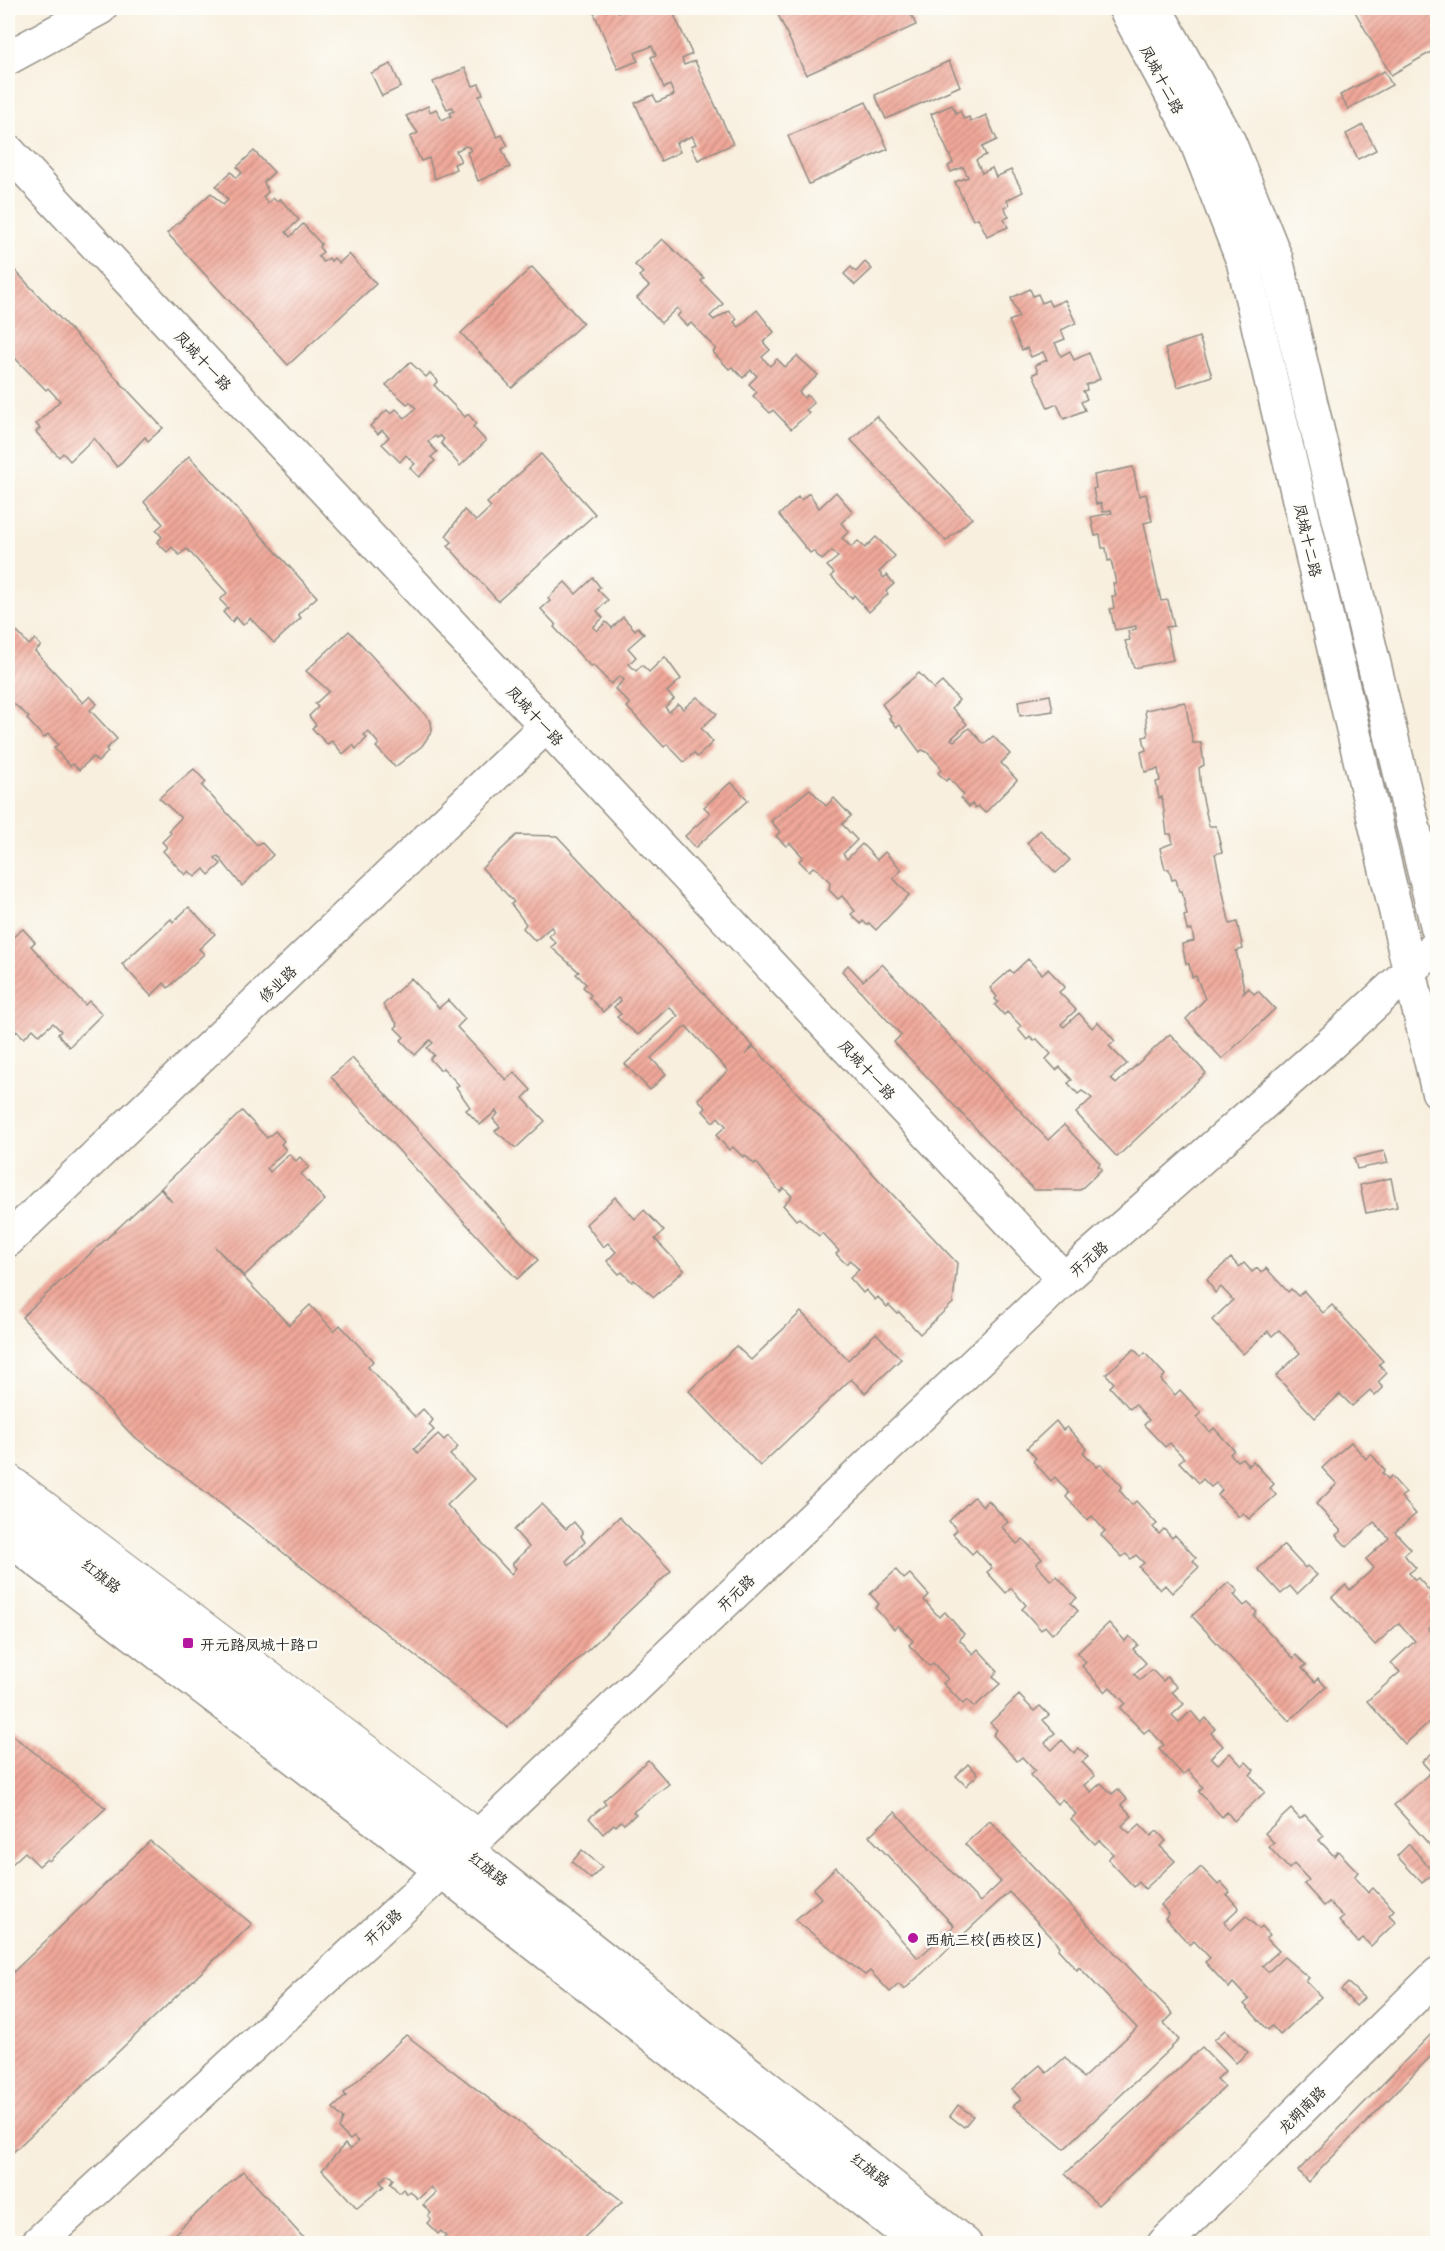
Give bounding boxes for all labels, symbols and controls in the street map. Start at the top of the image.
street label: 凤城十二路 [1135,40,1191,118]
street label: 凤城十一路 [170,325,238,395]
street label: 凤城十二路 [1289,501,1329,579]
street label: 凤城十一路 [502,680,570,750]
street label: 修业路 [253,959,301,1007]
street label: 凤城十一路 [834,1034,902,1104]
street label: 开元路 [1063,1235,1113,1281]
street label: 红旗路 [77,1552,127,1598]
street label: 开元路 [711,1568,759,1616]
place label: 开元路凤城十路口 [200,1632,320,1655]
marker: 开元路凤城十路口 [181,1636,195,1650]
street label: 红旗路 [464,1845,514,1891]
street label: 开元路 [358,1902,406,1950]
place label: 西航三校(西校区) [925,1927,1042,1950]
marker: 西航三校(西校区) [906,1931,920,1945]
street label: 龙朔南路 [1272,2080,1330,2138]
street label: 红旗路 [846,2146,896,2192]

